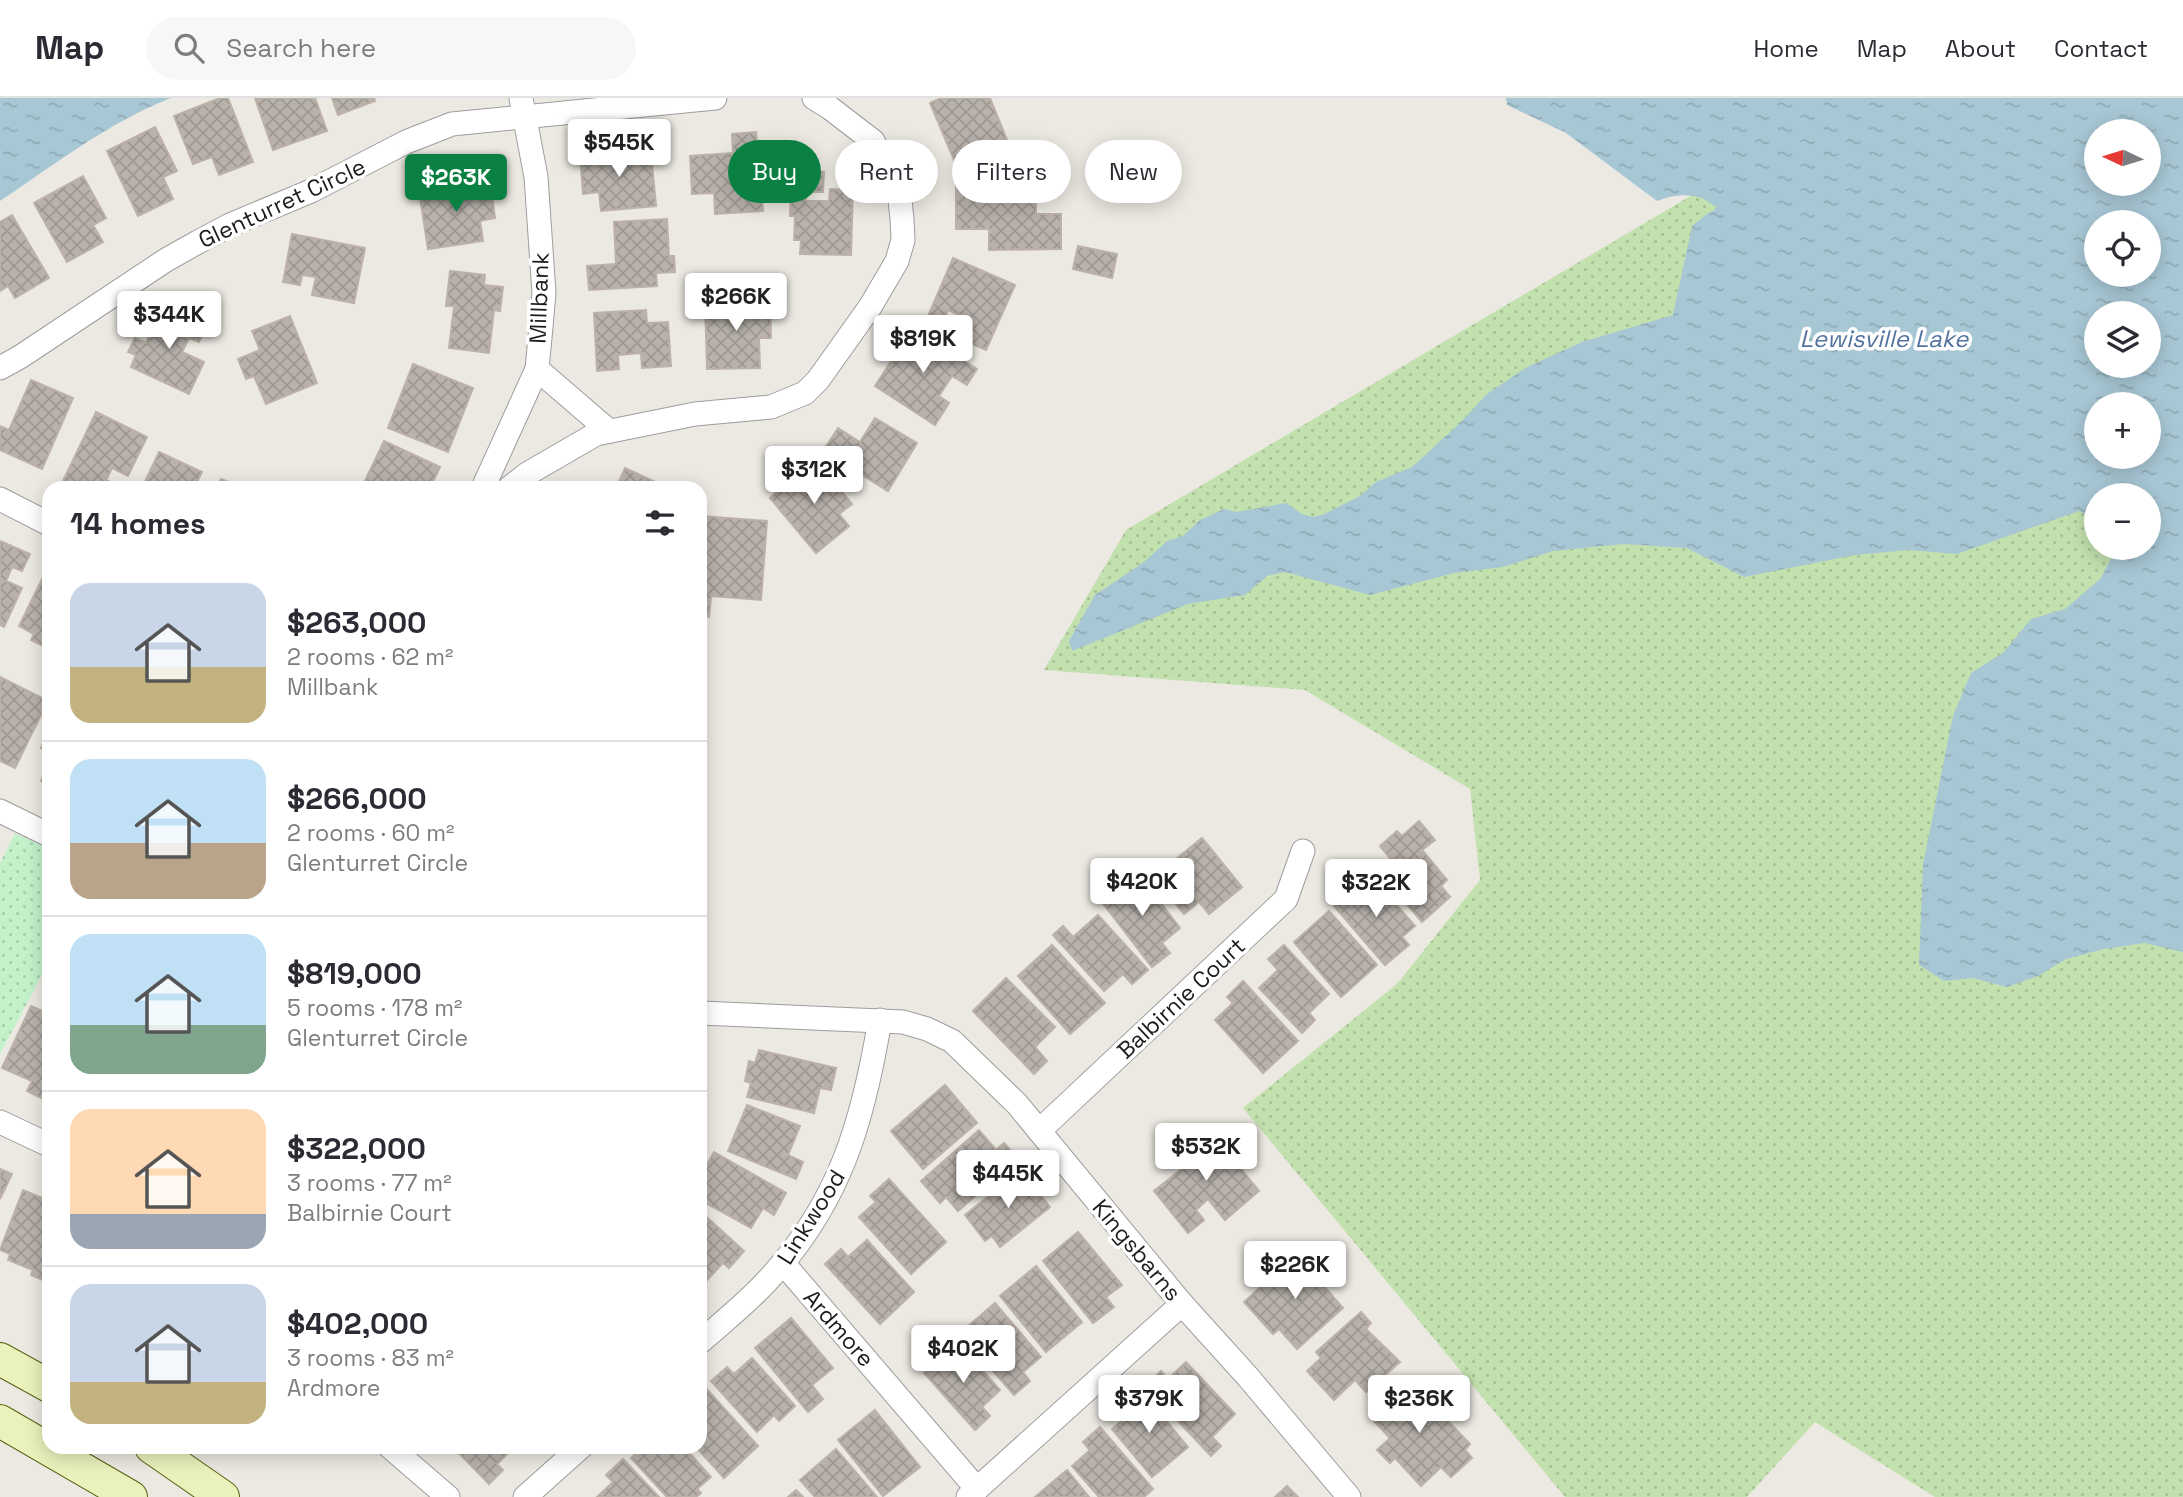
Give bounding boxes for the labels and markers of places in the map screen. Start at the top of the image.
pin: $545K [570,120,668,179]
pin: $263K [407,155,505,214]
pin: $266K [687,274,785,333]
pin: $344K [120,292,218,351]
pin: $819K [874,316,972,375]
pin: $312K [765,446,863,506]
pin: $420K [1093,858,1191,918]
pin: $322K [1327,860,1425,919]
pin: $532K [1157,1124,1255,1183]
pin: $445K [959,1150,1057,1210]
pin: $226K [1246,1242,1344,1301]
pin: $402K [914,1326,1012,1385]
pin: $379K [1100,1376,1198,1435]
pin: $236K [1370,1376,1468,1435]

